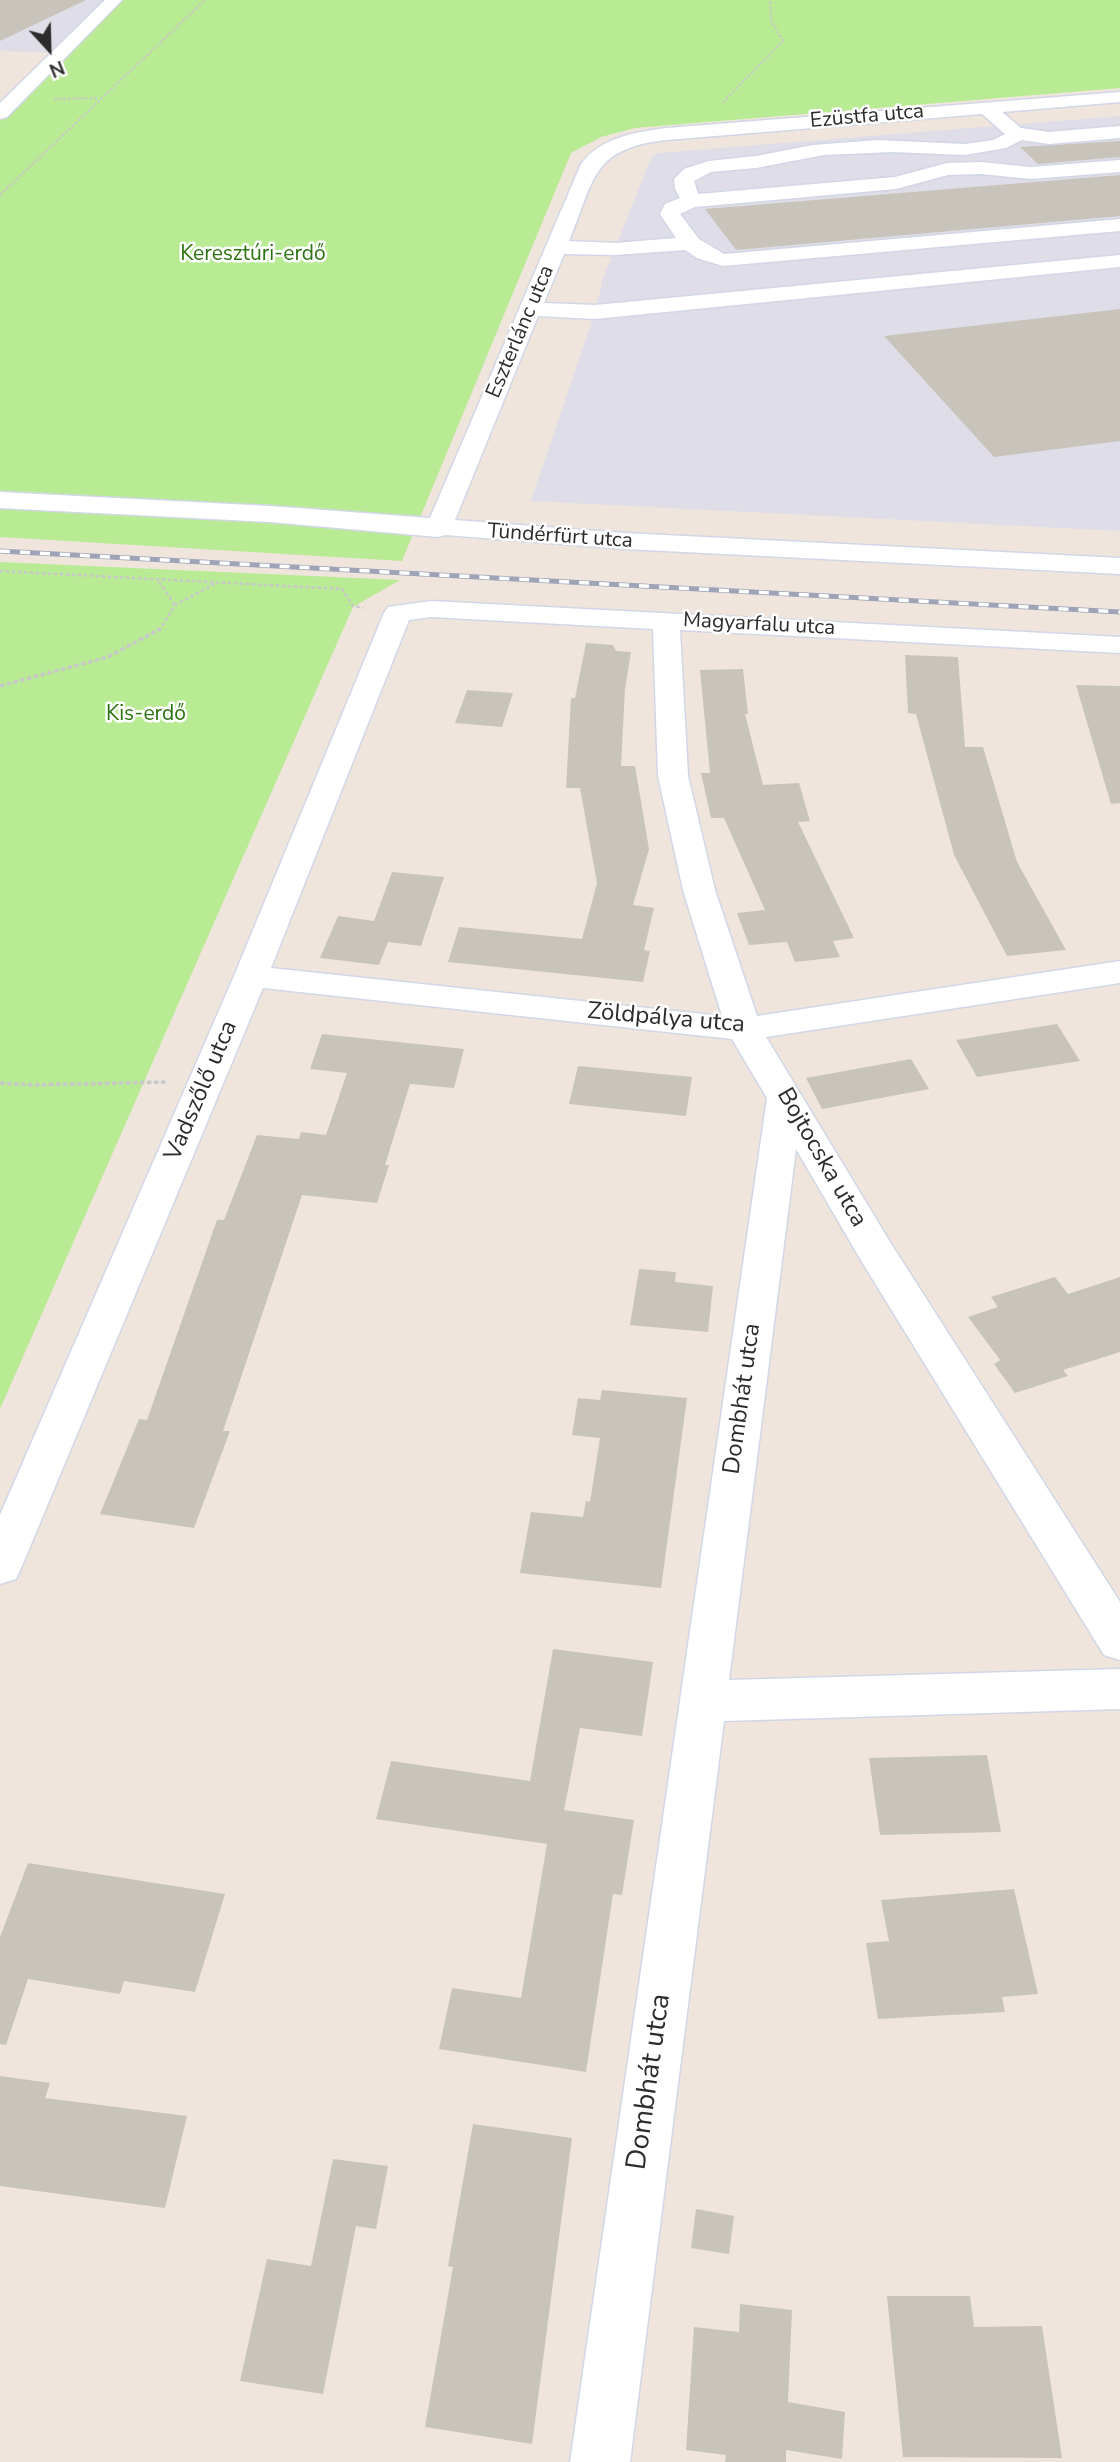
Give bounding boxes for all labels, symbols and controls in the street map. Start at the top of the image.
north arrow [14,14,84,84]
text: N [45,54,68,83]
street label: Ezüstfa utca [809,99,925,135]
park label: Keresztúri-erdő [180,242,326,268]
street label: Eszterlánc utca [482,262,560,402]
street label: Tündérfürt utca [486,519,634,555]
street label: Magyarfalu utca [682,608,836,642]
park label: Kis-erdő [106,702,186,728]
street label: Zöldpálya utca [586,998,746,1040]
street label: Vadszőlő utca [160,1017,244,1165]
street label: Bojtocska utca [770,1083,872,1233]
street label: Dombhát utca [718,1322,768,1476]
street label: Dombhát utca [621,1992,679,2172]

